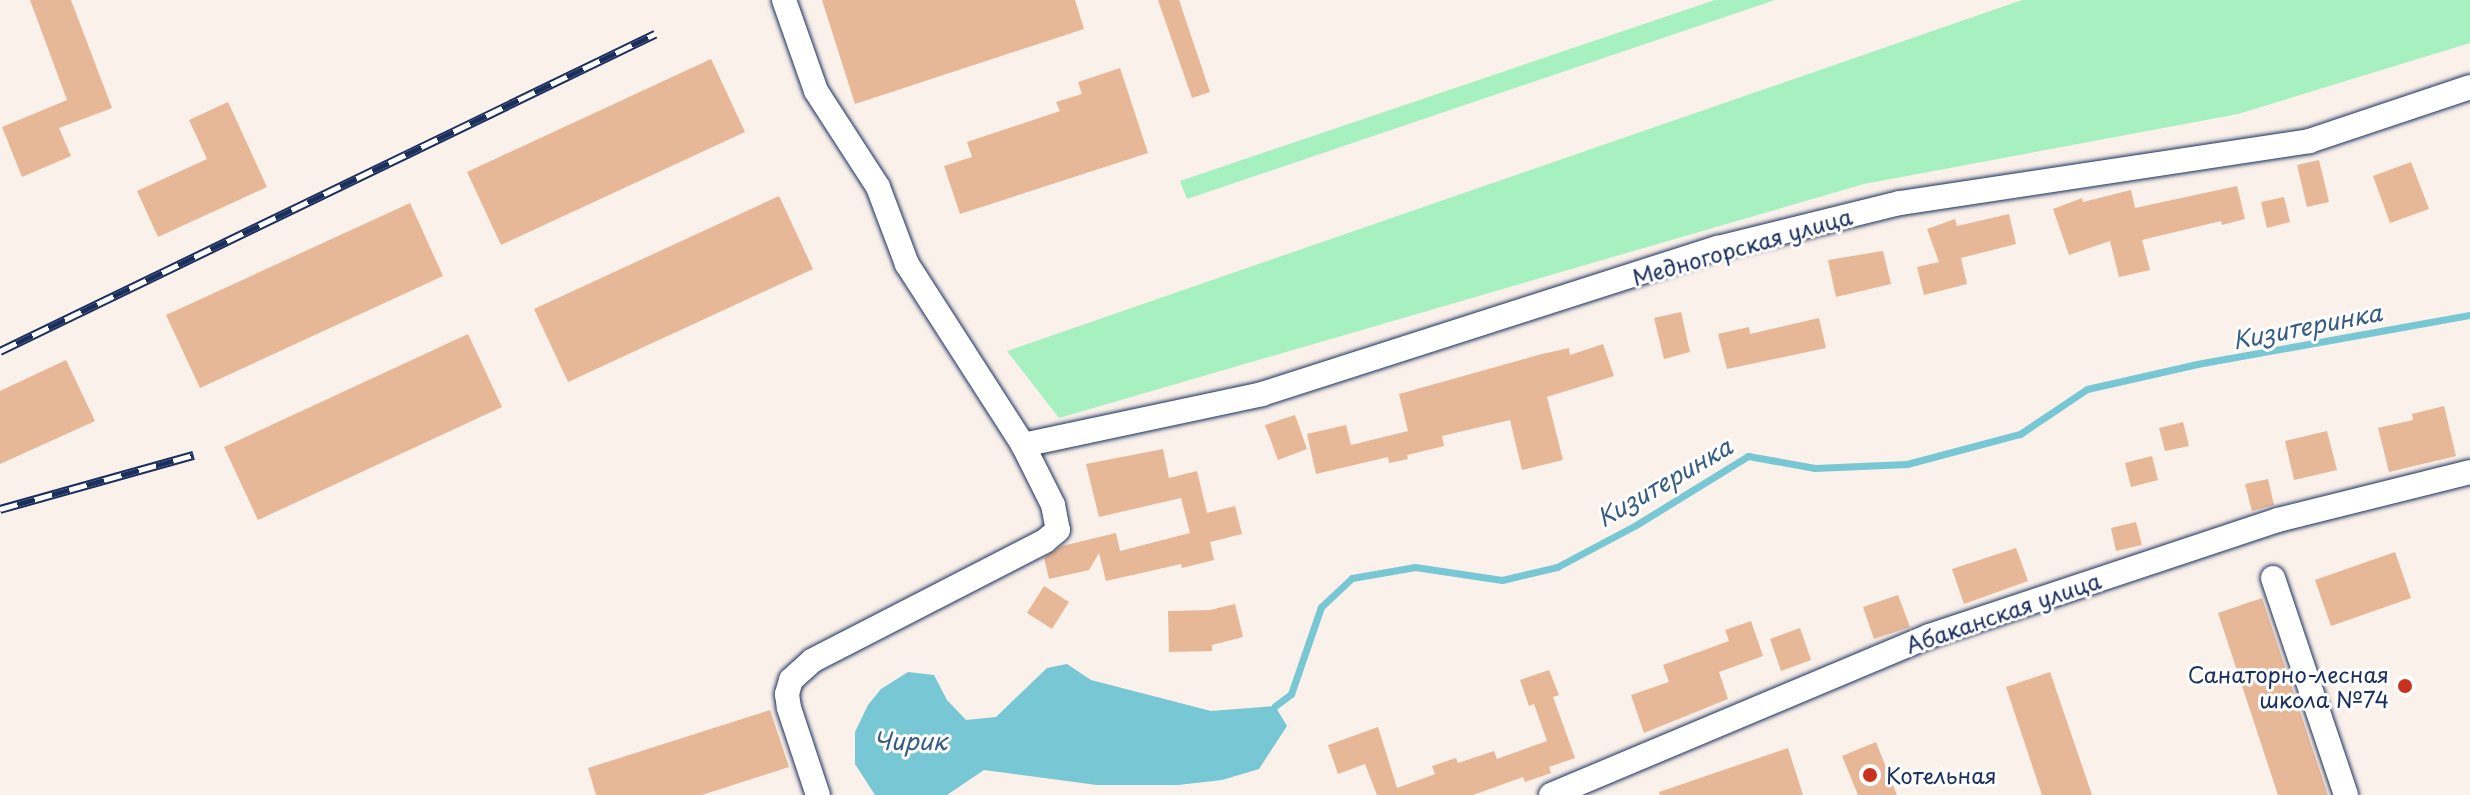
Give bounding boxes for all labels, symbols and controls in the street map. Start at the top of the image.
street label: Медногорская улица [1628,202,1856,290]
water label: Кизитеринка [2230,297,2384,355]
water label: Кизитеринка [1591,432,1737,532]
street label: Абаканская улица [1901,566,2105,658]
place label: Санаторно-лесная школа №74 [2188,660,2389,712]
marker: Санаторно-лесная школа №74 [2396,677,2414,695]
water label: Чирик [873,727,947,755]
place label: Котельная [1886,762,1997,788]
marker: Котельная [1861,766,1879,784]

